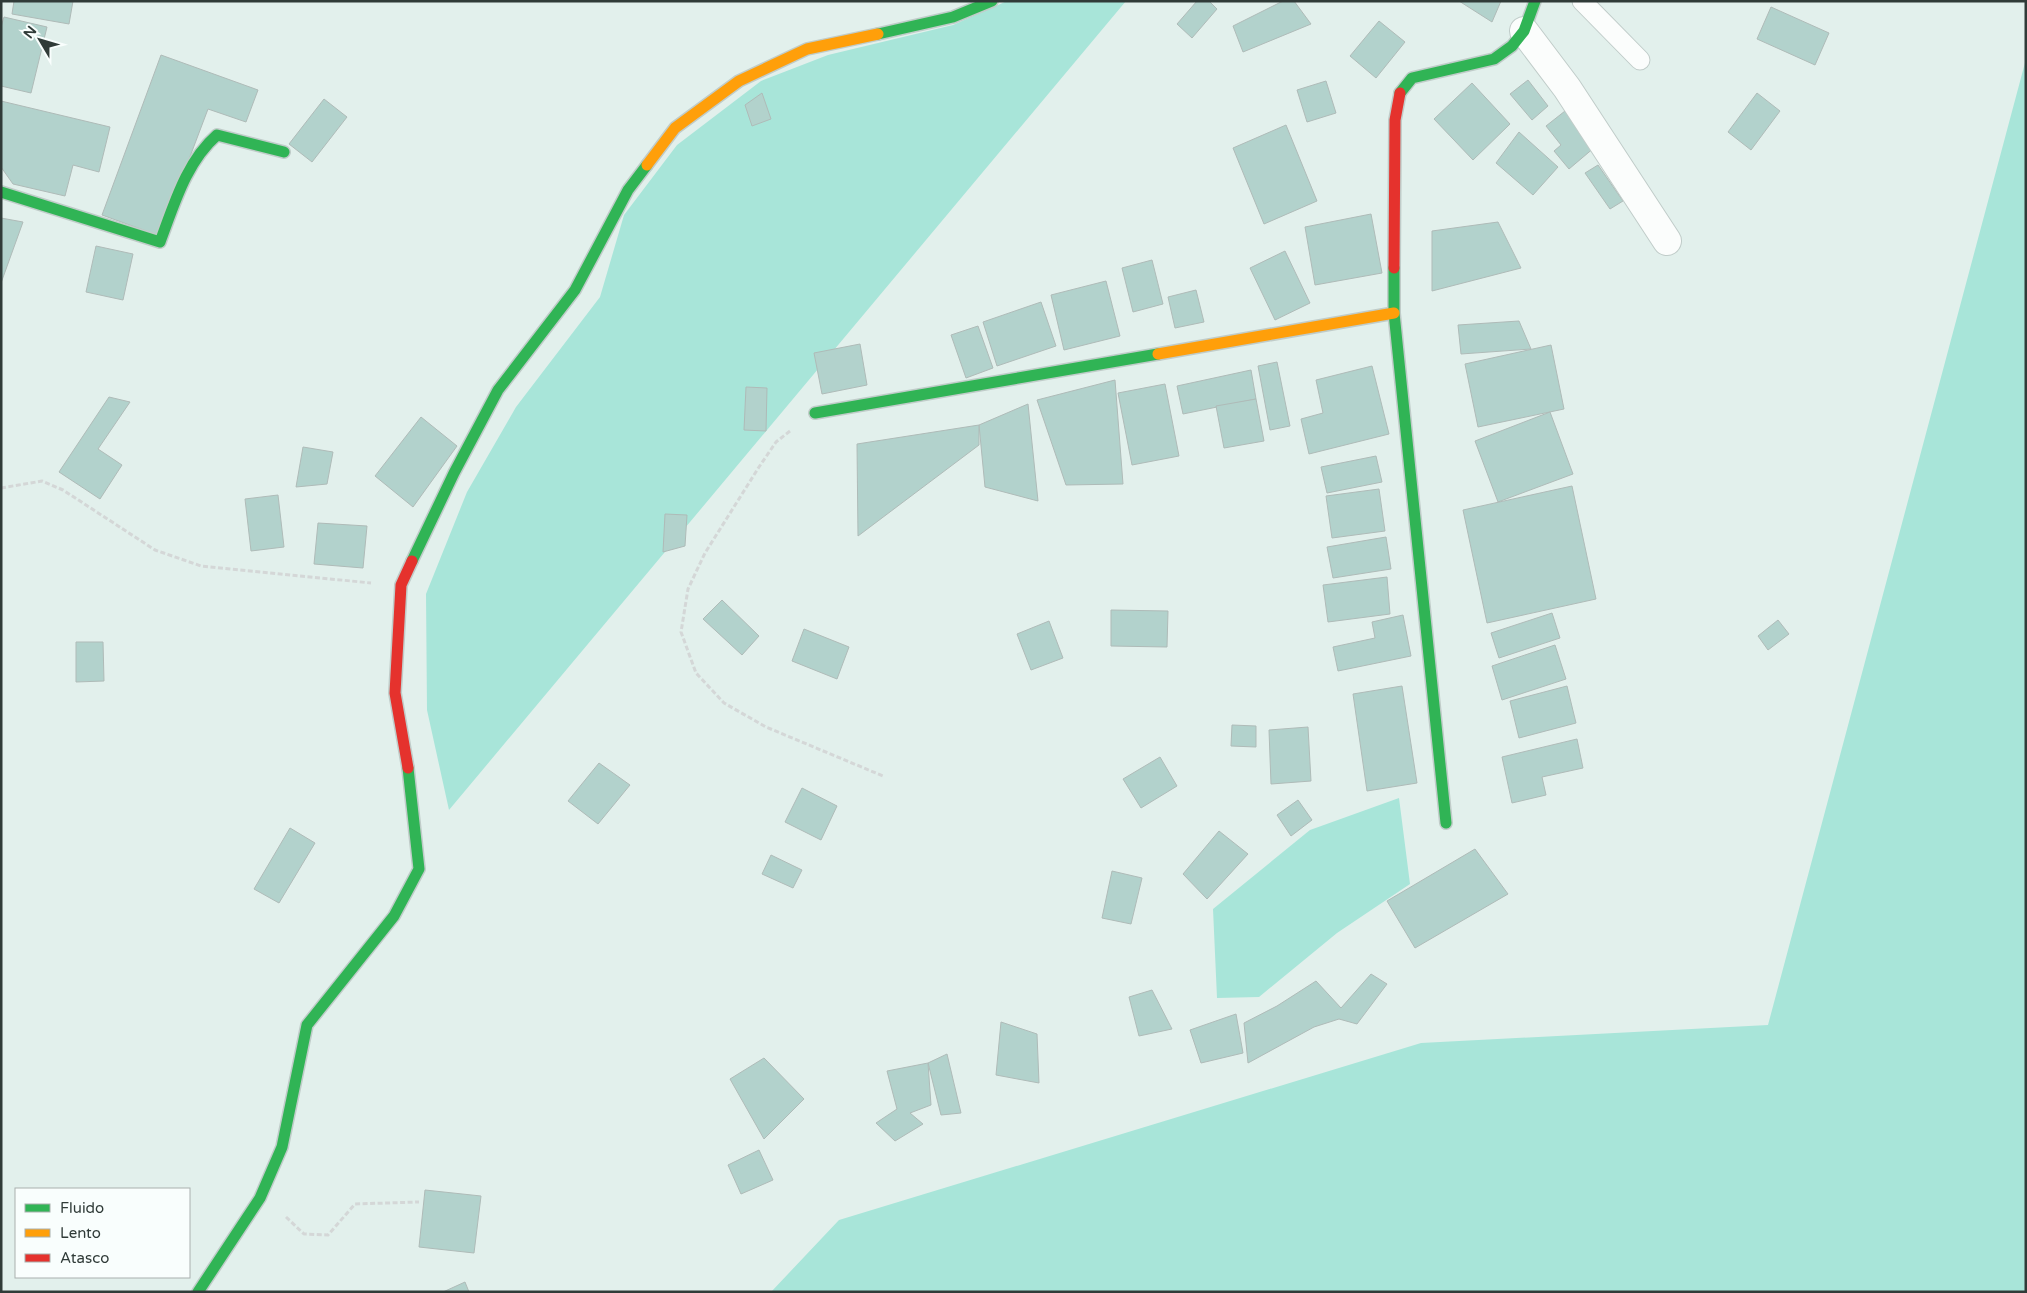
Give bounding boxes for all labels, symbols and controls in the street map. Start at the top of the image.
north arrow [15,15,65,65]
text: N [20,23,40,42]
legend [15,1188,190,1278]
text: Fluido [60,1199,104,1217]
text: Lento [60,1224,101,1242]
text: Atasco [60,1249,109,1267]

